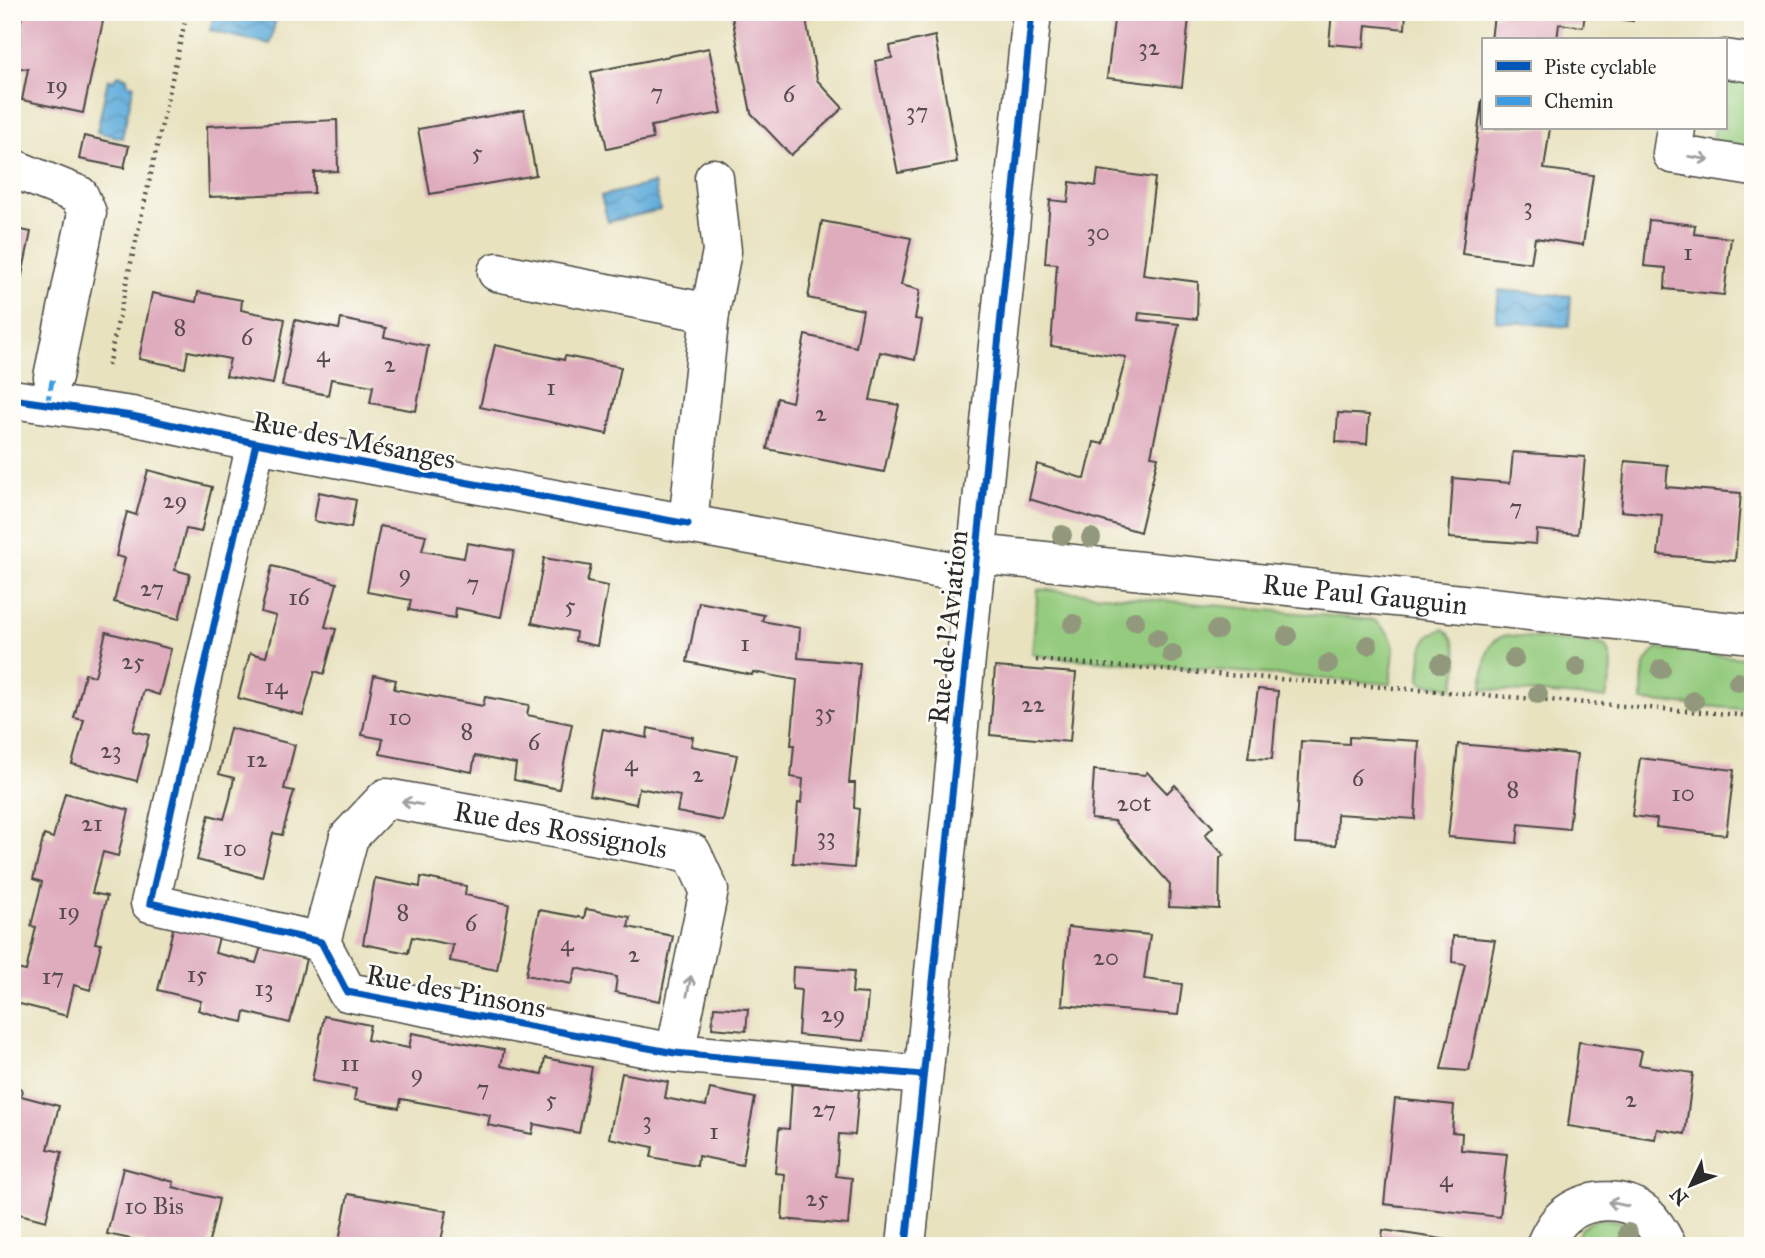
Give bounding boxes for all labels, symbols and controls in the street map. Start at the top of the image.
house number: 32 [1138,32,1160,62]
legend [1482,38,1726,130]
text: Piste cyclable [1544,54,1657,80]
house number: 19 [46,70,68,100]
house number: 7 [651,77,663,107]
house number: 6 [783,79,796,109]
text: Chemin [1544,88,1613,114]
house number: 37 [906,96,928,126]
house number: 5 [471,137,483,167]
one-way arrow [1687,152,1710,165]
house number: 3 [1523,191,1533,221]
house number: 30 [1086,217,1110,247]
house number: 1 [1683,237,1693,267]
house number: 8 [174,312,186,342]
house number: 6 [241,322,254,352]
house number: 4 [316,339,330,369]
house number: 2 [384,349,396,379]
house number: 1 [546,372,556,402]
house number: 2 [815,398,827,428]
street label: Rue des Mésanges [249,403,459,477]
house number: 29 [163,485,187,515]
house number: 7 [1510,492,1522,522]
street label: Rue de l'Aviation [920,528,976,726]
house number: 9 [399,558,411,588]
street label: Rue Paul Gauguin [1261,566,1469,622]
house number: 7 [467,568,479,598]
house number: 27 [140,573,164,603]
house number: 16 [288,582,311,612]
house number: 5 [564,590,576,620]
house number: 1 [740,628,750,658]
house number: 25 [122,646,144,676]
house number: 14 [265,671,288,701]
house number: 22 [1021,689,1045,719]
house number: 35 [815,697,835,727]
house number: 10 [388,702,412,732]
house number: 8 [461,716,473,746]
house number: 6 [528,727,541,757]
house number: 23 [100,735,122,765]
house number: 12 [246,744,268,774]
house number: 4 [624,748,638,778]
house number: 2 [692,759,704,789]
house number: 6 [1352,763,1365,793]
house number: 8 [1507,774,1519,804]
house number: 10 [1671,778,1695,808]
house number: 20t [1117,788,1152,818]
street label: Rue des Rossignols [451,793,670,866]
one-way arrow [401,796,424,809]
house number: 21 [81,808,103,838]
house number: 33 [816,821,836,851]
house number: 10 [223,833,247,863]
house number: 19 [58,896,80,926]
house number: 8 [397,897,409,927]
house number: 6 [465,908,478,938]
house number: 4 [560,928,574,958]
house number: 2 [628,939,640,969]
house number: 20 [1093,942,1119,972]
street label: Rue des Pinsons [363,956,549,1026]
house number: 15 [187,959,207,989]
house number: 17 [42,961,64,991]
house number: 13 [254,973,274,1003]
one-way arrow [682,975,696,998]
house number: 29 [821,999,845,1029]
house number: 11 [341,1048,359,1078]
house number: 9 [411,1058,423,1088]
house number: 7 [477,1073,489,1103]
house number: 5 [545,1084,557,1114]
house number: 2 [1625,1084,1637,1114]
house number: 27 [812,1094,836,1124]
house number: 3 [642,1105,652,1135]
house number: 1 [709,1116,719,1146]
north arrow [1656,1150,1726,1220]
house number: 4 [1439,1164,1453,1194]
house number: 25 [806,1183,828,1213]
text: N [1665,1183,1693,1210]
house number: 10 Bis [124,1191,184,1221]
one-way arrow [1607,1196,1630,1210]

